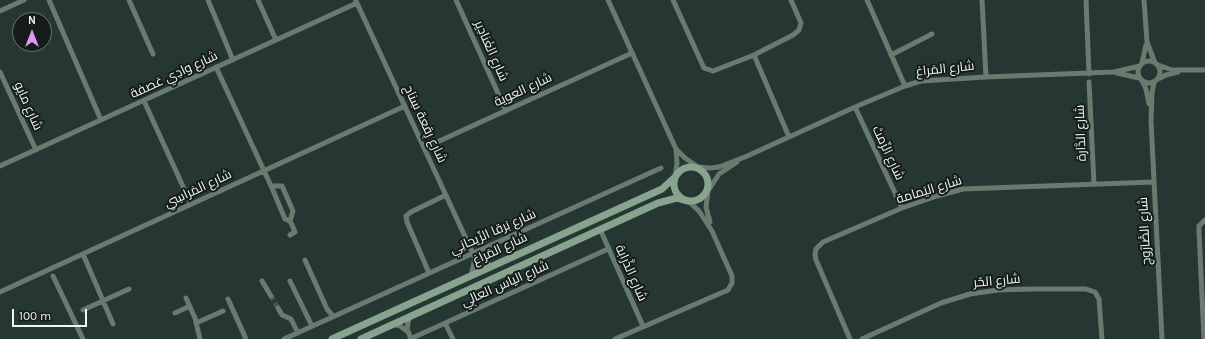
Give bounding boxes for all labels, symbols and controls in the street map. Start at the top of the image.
north arrow [12,12,52,52]
text: N [28,14,36,27]
street label: شارع الغَنادِير [471,18,511,84]
street label: شارع وادِي عَصفة [128,48,220,102]
street label: شارع المَراغ [915,58,975,80]
street label: شارع العوية [492,70,554,110]
street label: شارع مايو [10,79,46,133]
street label: شارع رِقعة سِناح [400,82,450,166]
street label: شارع الدَّارة [1072,104,1090,162]
street label: شارع الرِّمث [869,123,907,183]
street label: شارع المَراسِي [162,167,234,211]
street label: شارع اليَمامة [894,173,964,207]
street label: شارع الصَّارُوج [1135,196,1155,266]
street label: شارع بَرقا الرِّيحانِي [448,206,538,258]
street label: شارع المَراغ [470,230,530,268]
street label: شارع الذَّرابة [612,242,650,304]
street label: شارع الياس العالِي [459,258,551,310]
street label: شارع الحُر [973,271,1021,291]
scale bar [14,301,89,327]
text: 100 m [19,309,51,323]

